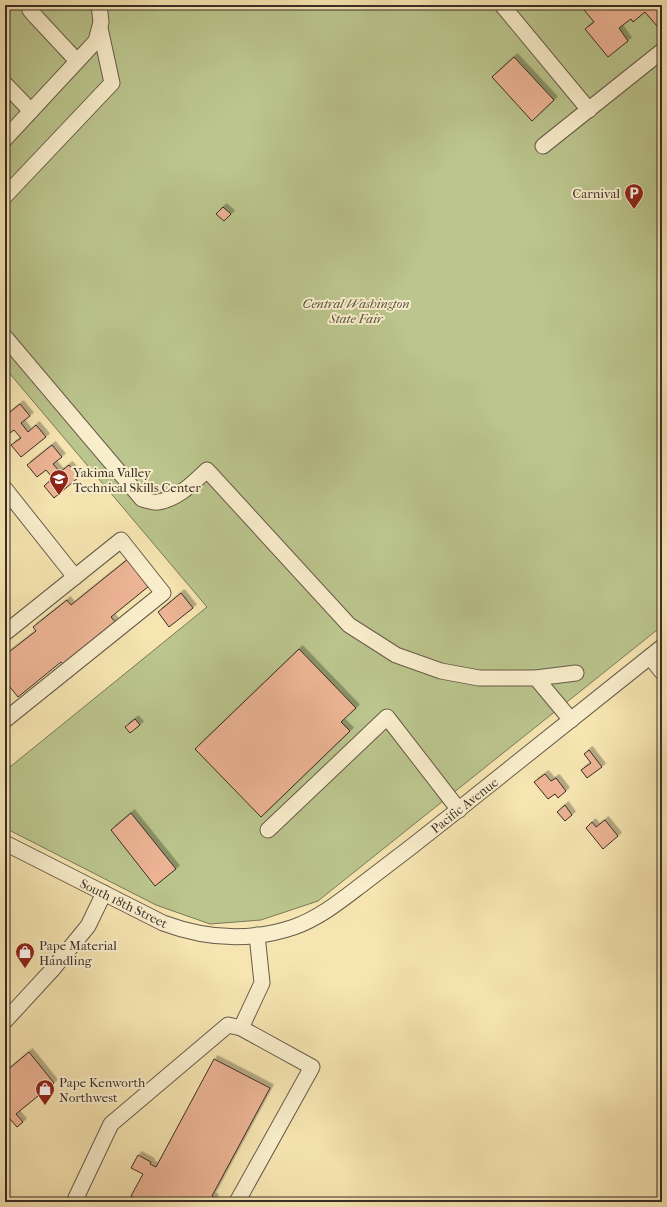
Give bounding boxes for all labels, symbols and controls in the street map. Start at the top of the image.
parking icon: Carnival [623,182,645,210]
place label: Carnival [573,186,620,201]
park label: Central Washington State Fair [303,296,409,326]
place label: Yakima Valley Technical Skills Center [72,465,201,495]
school or university icon: Yakima Valley Technical Skills Center [48,468,70,496]
street label: Pacific Avenue [428,774,501,836]
street label: South 18th Street [78,876,170,931]
place label: Pape Material Handling [39,938,117,968]
shop icon: Pape Material Handling [14,941,36,969]
place label: Pape Kenworth Northwest [59,1075,146,1105]
shop icon: Pape Kenworth Northwest [34,1078,56,1106]

